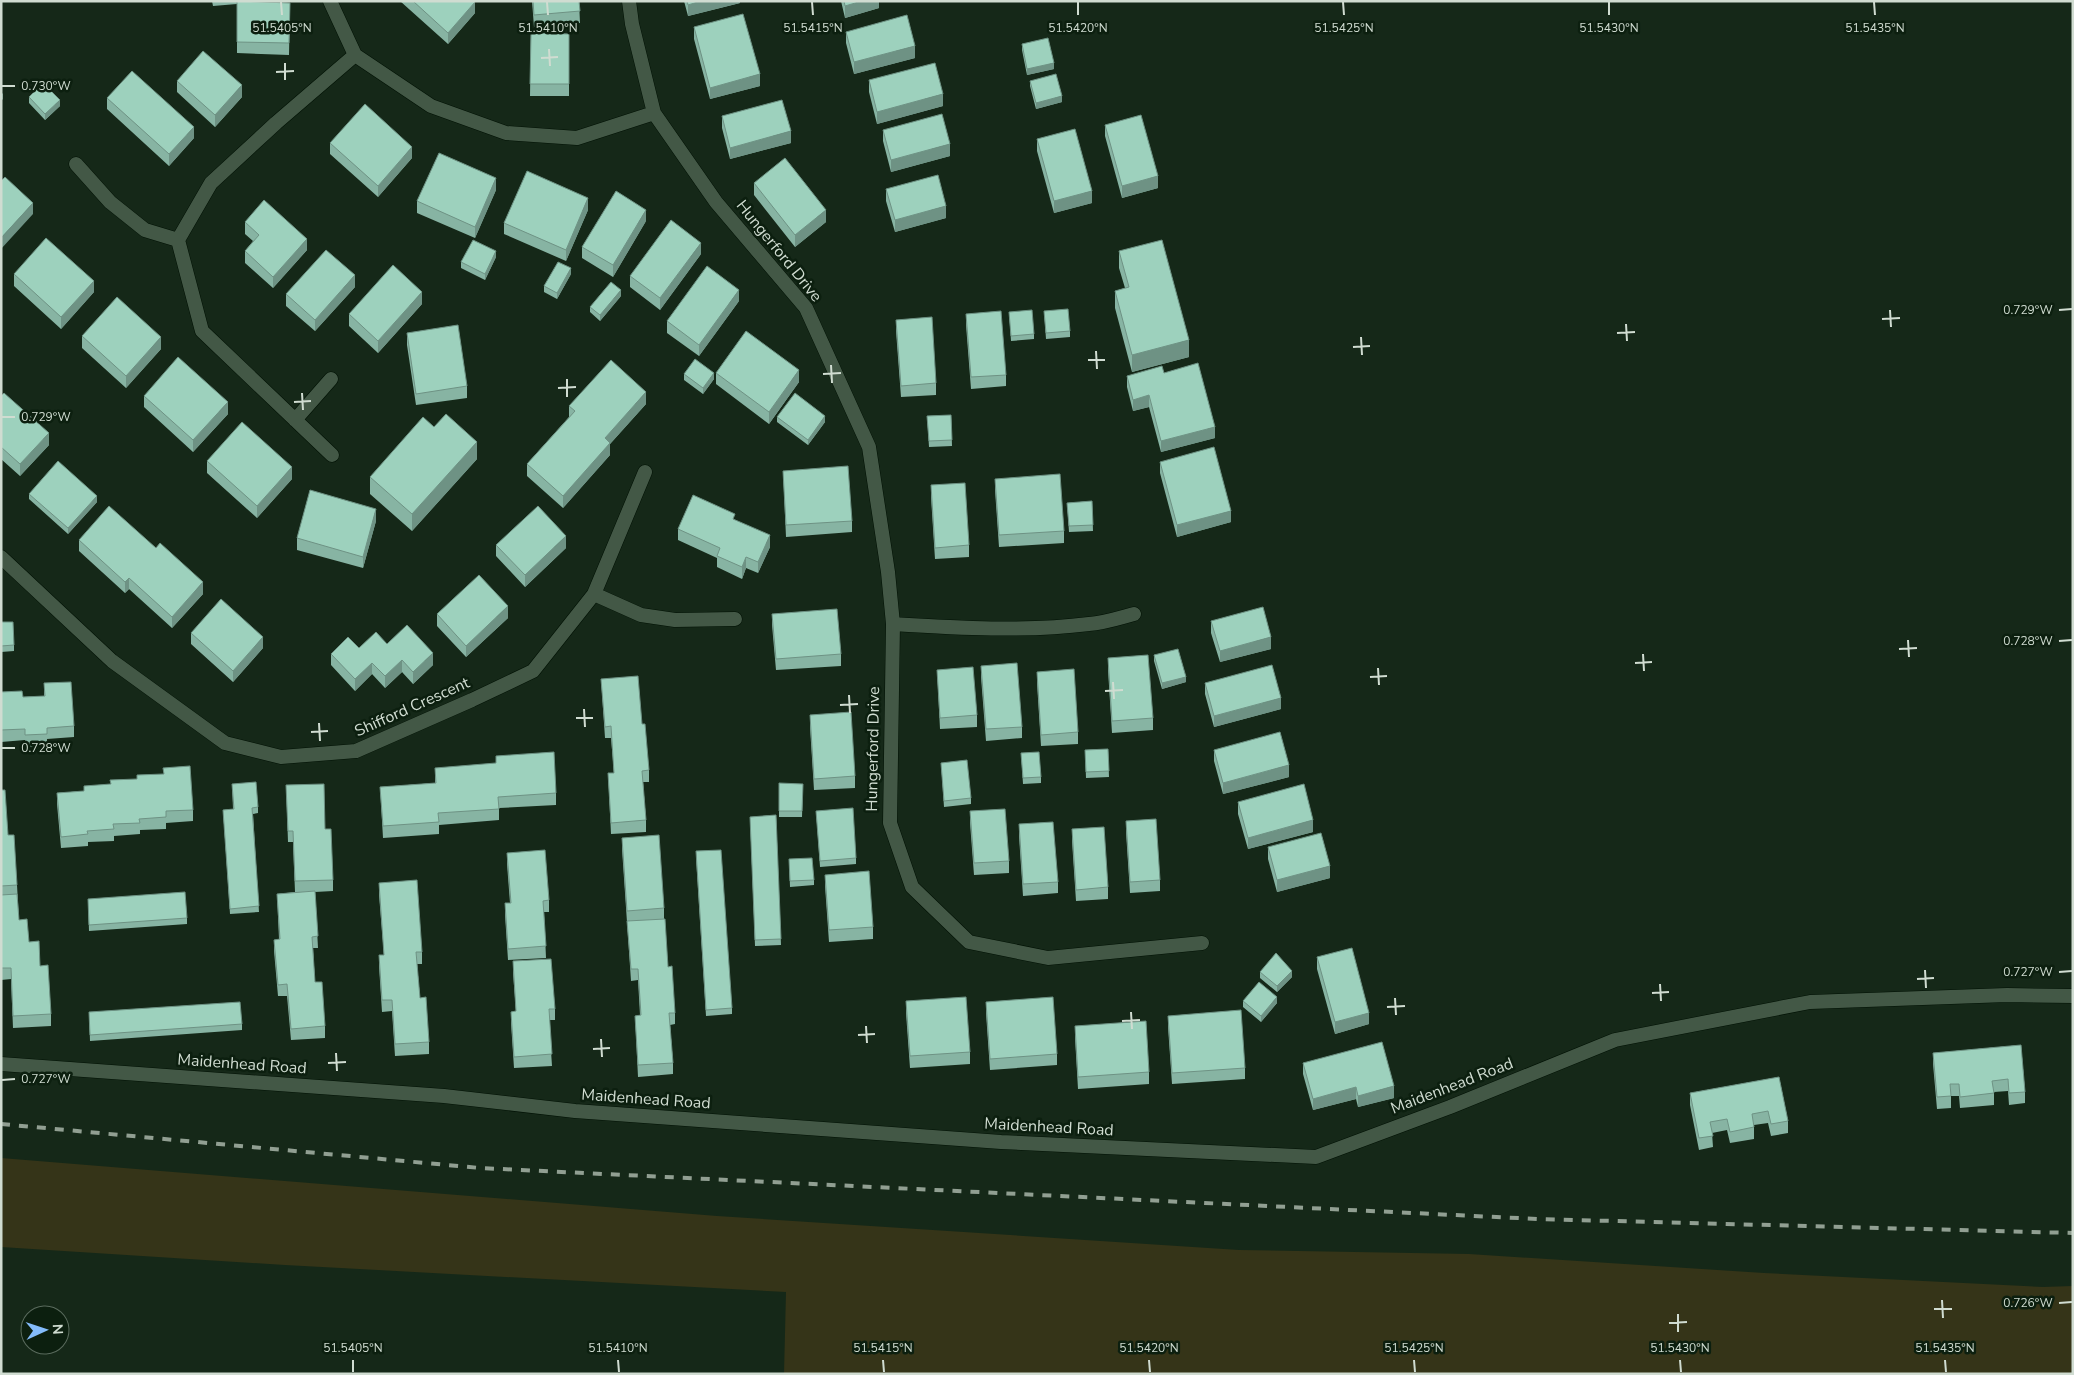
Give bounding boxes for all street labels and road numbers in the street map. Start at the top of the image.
street label: Hungerford Drive [731,195,827,307]
street label: Shifford Crescent [351,672,473,742]
street label: Hungerford Drive [861,686,885,812]
street label: Maidenhead Road [177,1049,307,1079]
street label: Maidenhead Road [1388,1053,1516,1119]
street label: Maidenhead Road [581,1084,711,1114]
street label: Maidenhead Road [984,1113,1114,1141]

